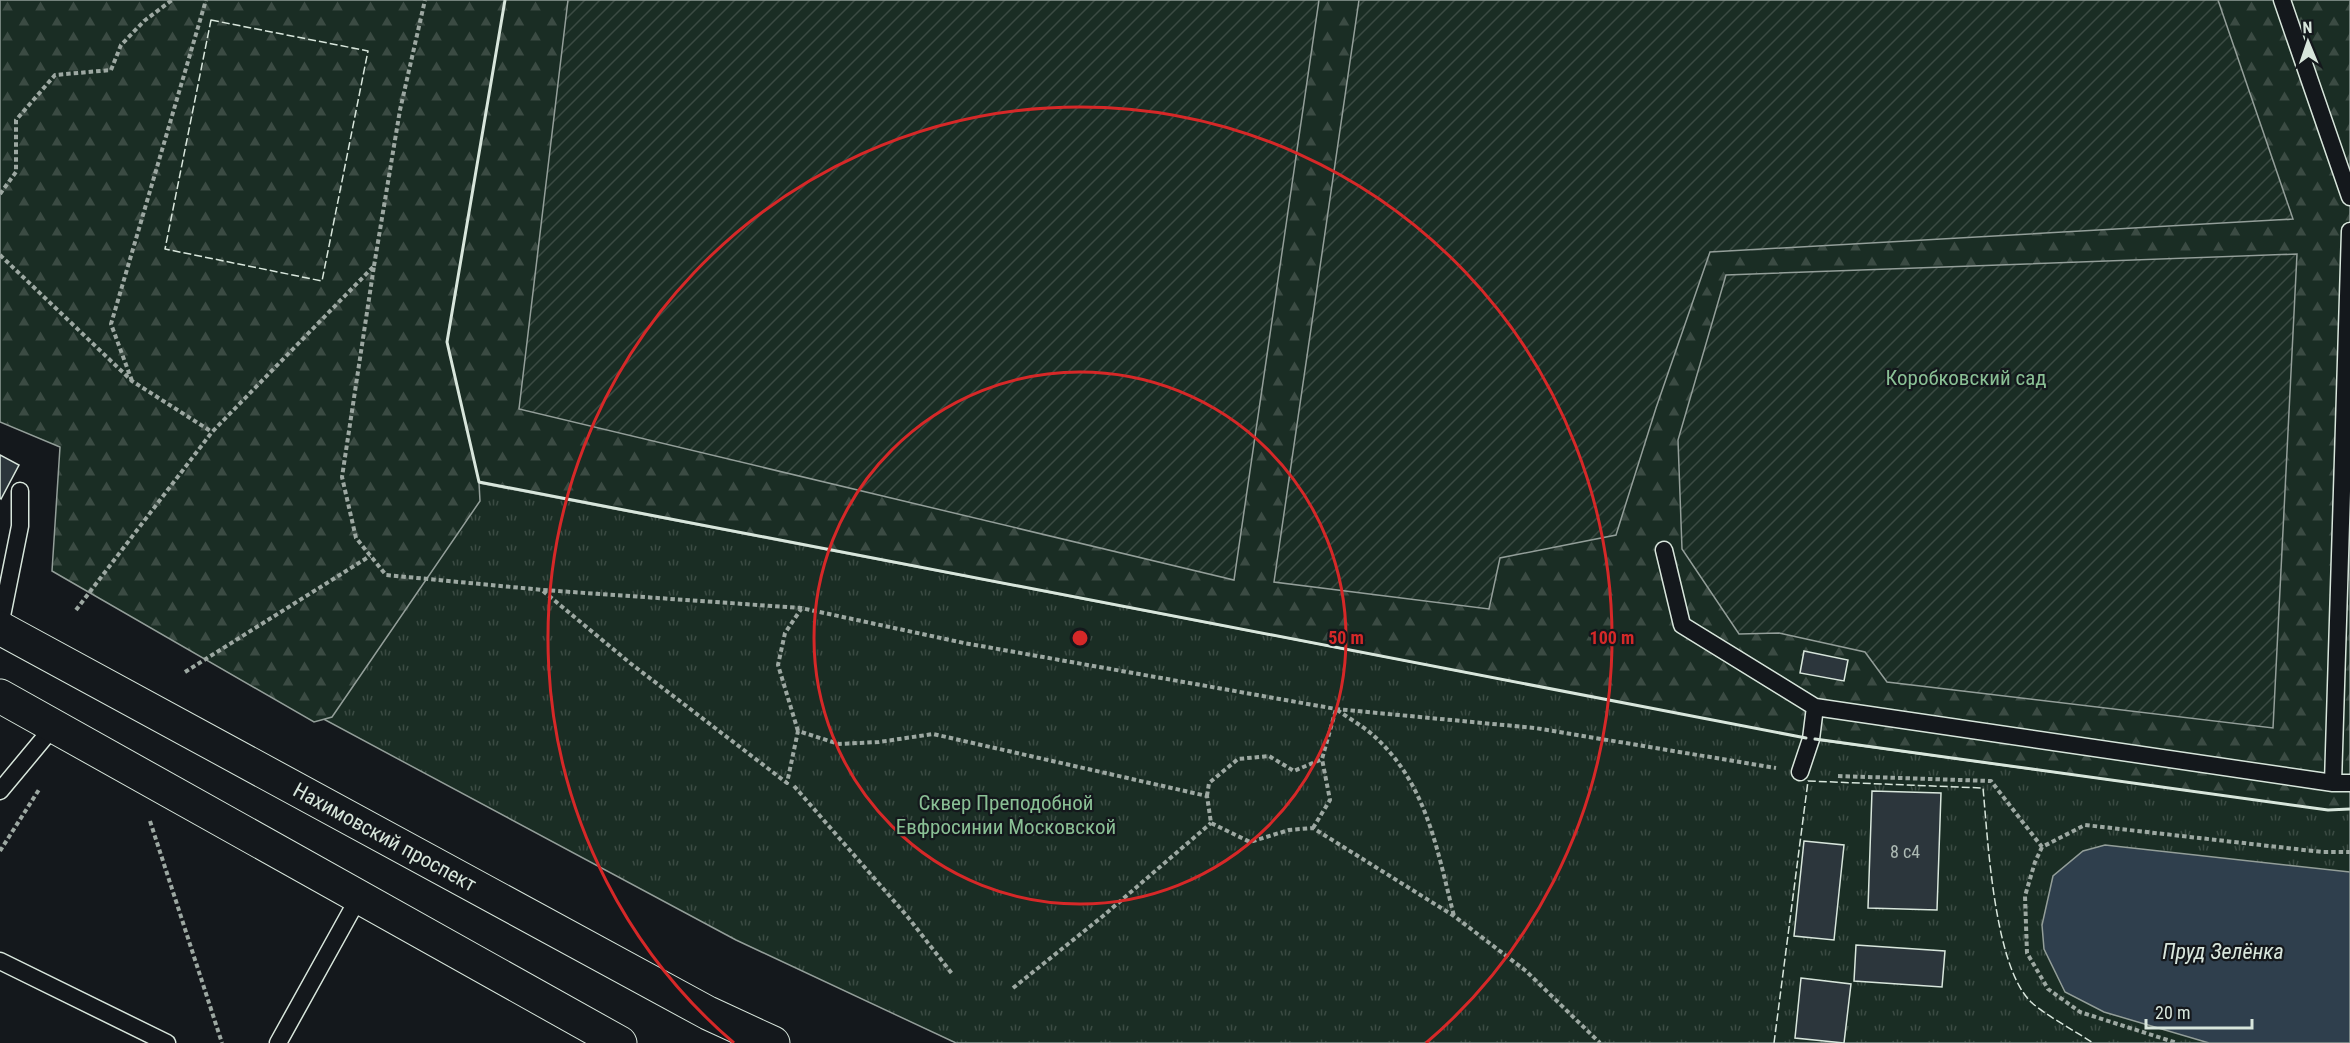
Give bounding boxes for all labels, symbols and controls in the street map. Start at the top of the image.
north arrow [2278,12,2338,72]
text: N [2302,18,2313,37]
park label: Коробковский сад [1886,366,2046,390]
text: 50 m [1328,627,1364,648]
text: 100 m [1590,627,1634,648]
centre of rings [1070,628,1090,648]
street label: Нахимовский проспект [289,778,480,897]
park label: Сквер Преподобной Евфросинии Московской [896,791,1116,839]
house number: 8 с4 [1890,841,1920,862]
water label: Пруд Зелёнка [2162,939,2284,964]
scale bar [2146,992,2252,1030]
text: 20 m [2155,1002,2190,1023]

